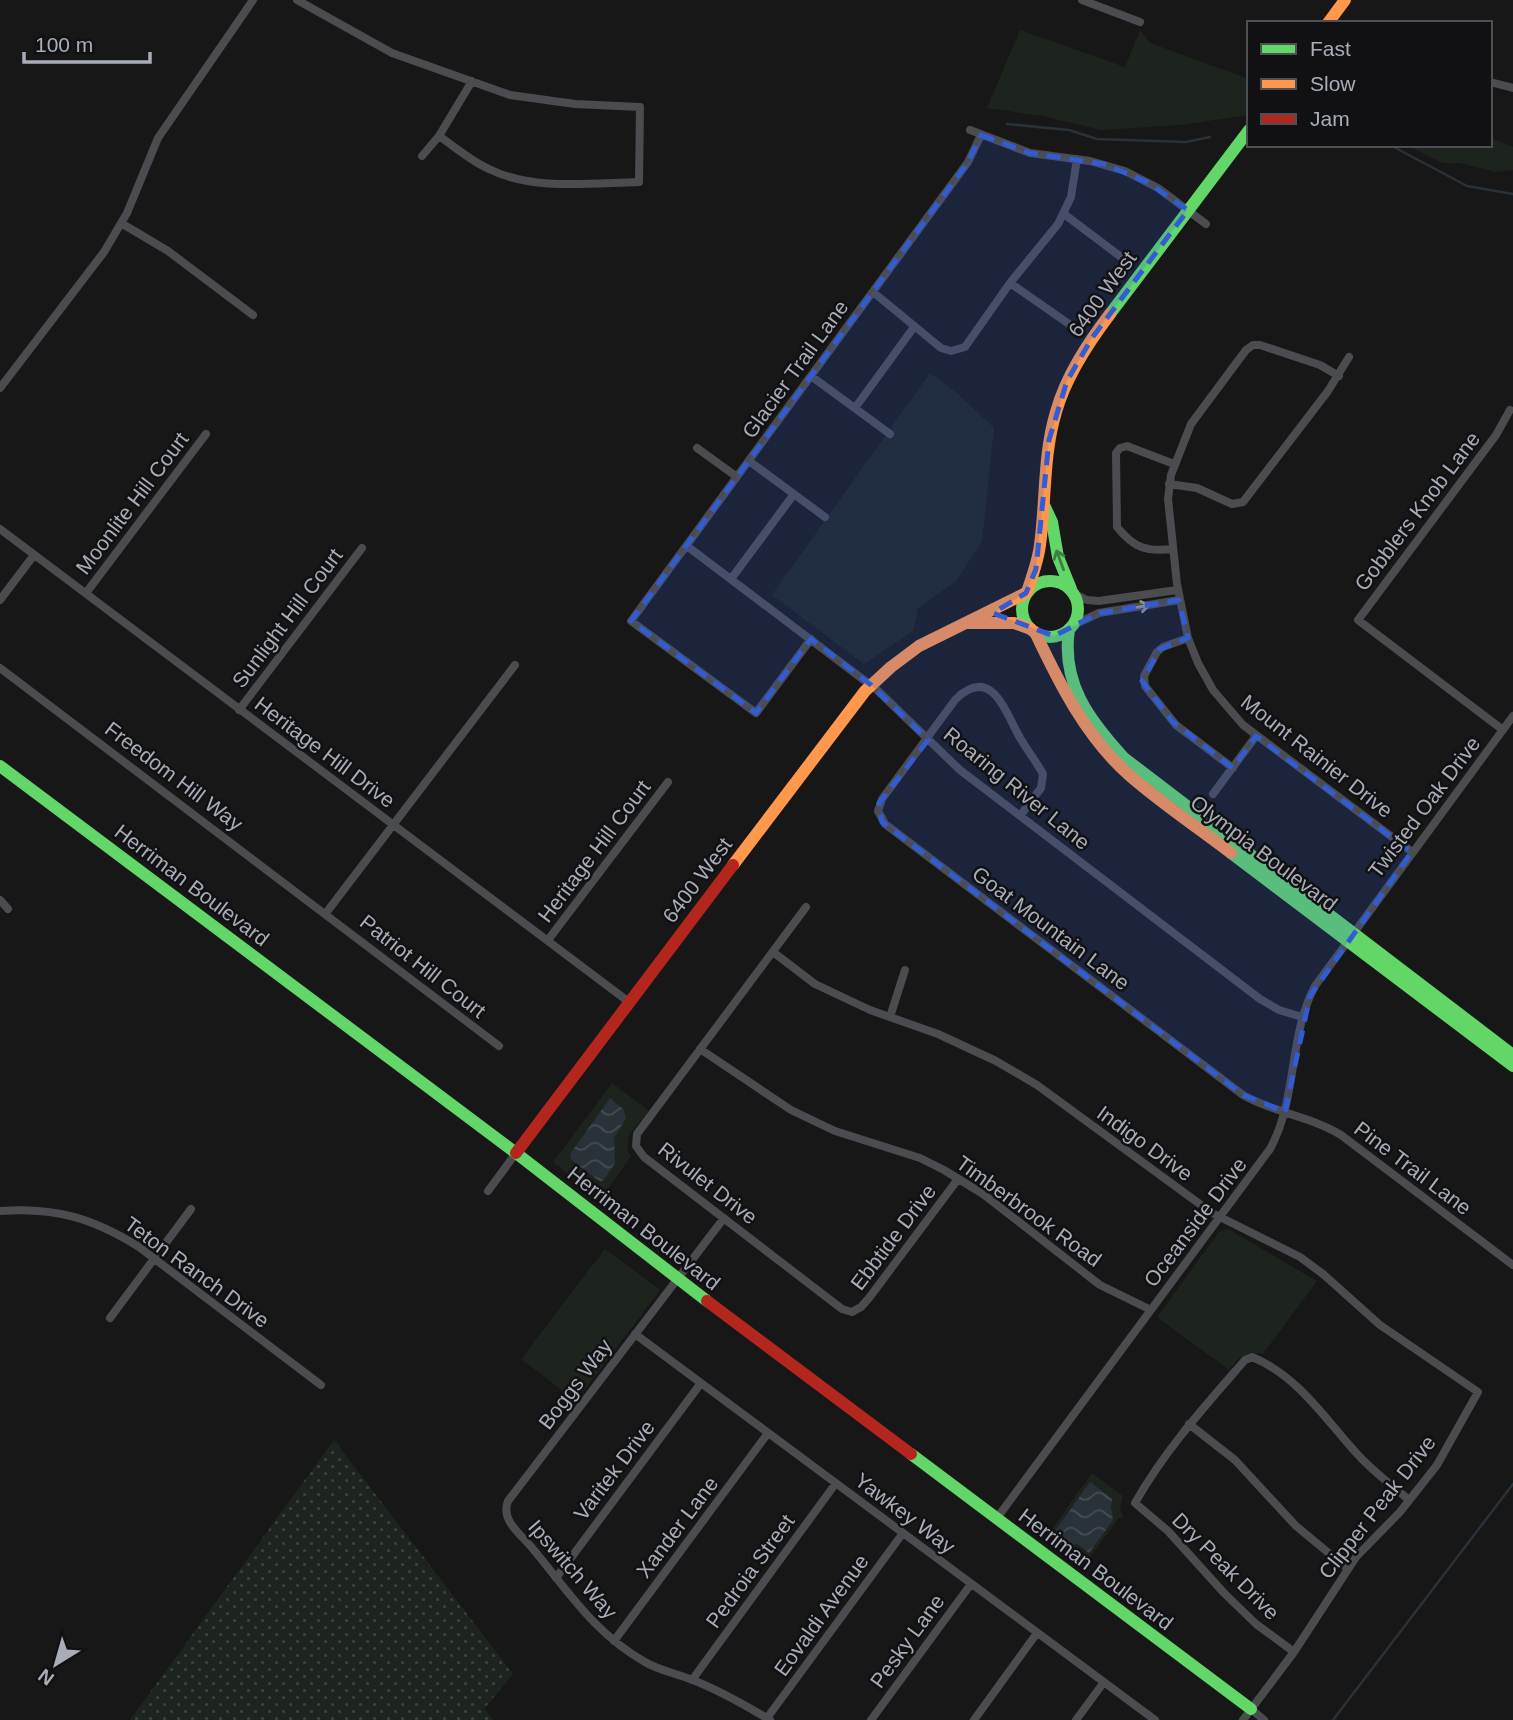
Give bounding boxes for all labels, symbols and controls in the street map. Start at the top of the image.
scale bar [24,21,150,65]
legend [1247,21,1492,147]
text: 100 m [35,33,93,56]
text: Fast [1310,37,1351,60]
text: Slow [1310,72,1356,95]
text: Jam [1310,107,1350,130]
street label: 6400 West [1063,247,1141,341]
street label: Glacier Trail Lane [737,296,853,442]
street label: Moonlite Hill Court [71,427,193,578]
street label: Gobblers Knob Lane [1350,427,1484,595]
street label: Sunlight Hill Court [227,544,347,692]
one-way arrow [1053,550,1065,572]
one-way arrow [1127,600,1150,613]
street label: Mount Rainier Drive [1237,690,1397,822]
street label: Heritage Hill Drive [251,692,399,812]
street label: Freedom Hill Way [101,717,248,835]
street label: Roaring River Lane [939,722,1095,854]
street label: Twisted Oak Drive [1364,732,1484,882]
street label: Heritage Hill Court [533,775,655,926]
street label: Olympia Boulevard [1186,790,1342,916]
street label: Herriman Boulevard [111,820,273,950]
street label: 6400 West [658,833,736,927]
street label: Goat Mountain Lane [968,862,1134,994]
street label: Patriot Hill Court [356,910,490,1022]
street label: Indigo Drive [1093,1101,1197,1185]
street label: Pine Trail Lane [1350,1117,1476,1219]
street label: Rivulet Drive [654,1137,762,1229]
street label: Timberbrook Road [952,1151,1106,1271]
street label: Oceanside Drive [1139,1153,1251,1291]
street label: Herriman Boulevard [563,1161,725,1295]
street label: Ebbtide Drive [846,1180,940,1294]
street label: Teton Ranch Drive [120,1212,274,1332]
street label: Boggs Way [534,1334,617,1433]
street label: Varitek Drive [569,1416,659,1524]
street label: Clipper Peak Drive [1314,1431,1440,1583]
street label: Yawkey Way [851,1468,960,1558]
street label: Xander Lane [632,1472,722,1582]
street label: Herriman Boulevard [1015,1504,1177,1634]
street label: Dry Peak Drive [1168,1508,1284,1624]
street label: Pedroia Street [701,1510,799,1632]
street label: Ipswitch Way [524,1515,622,1623]
street label: Eovaldi Avenue [769,1550,873,1680]
street label: Pesky Lane [865,1590,949,1692]
north arrow [21,1629,91,1699]
text: N [34,1665,58,1690]

